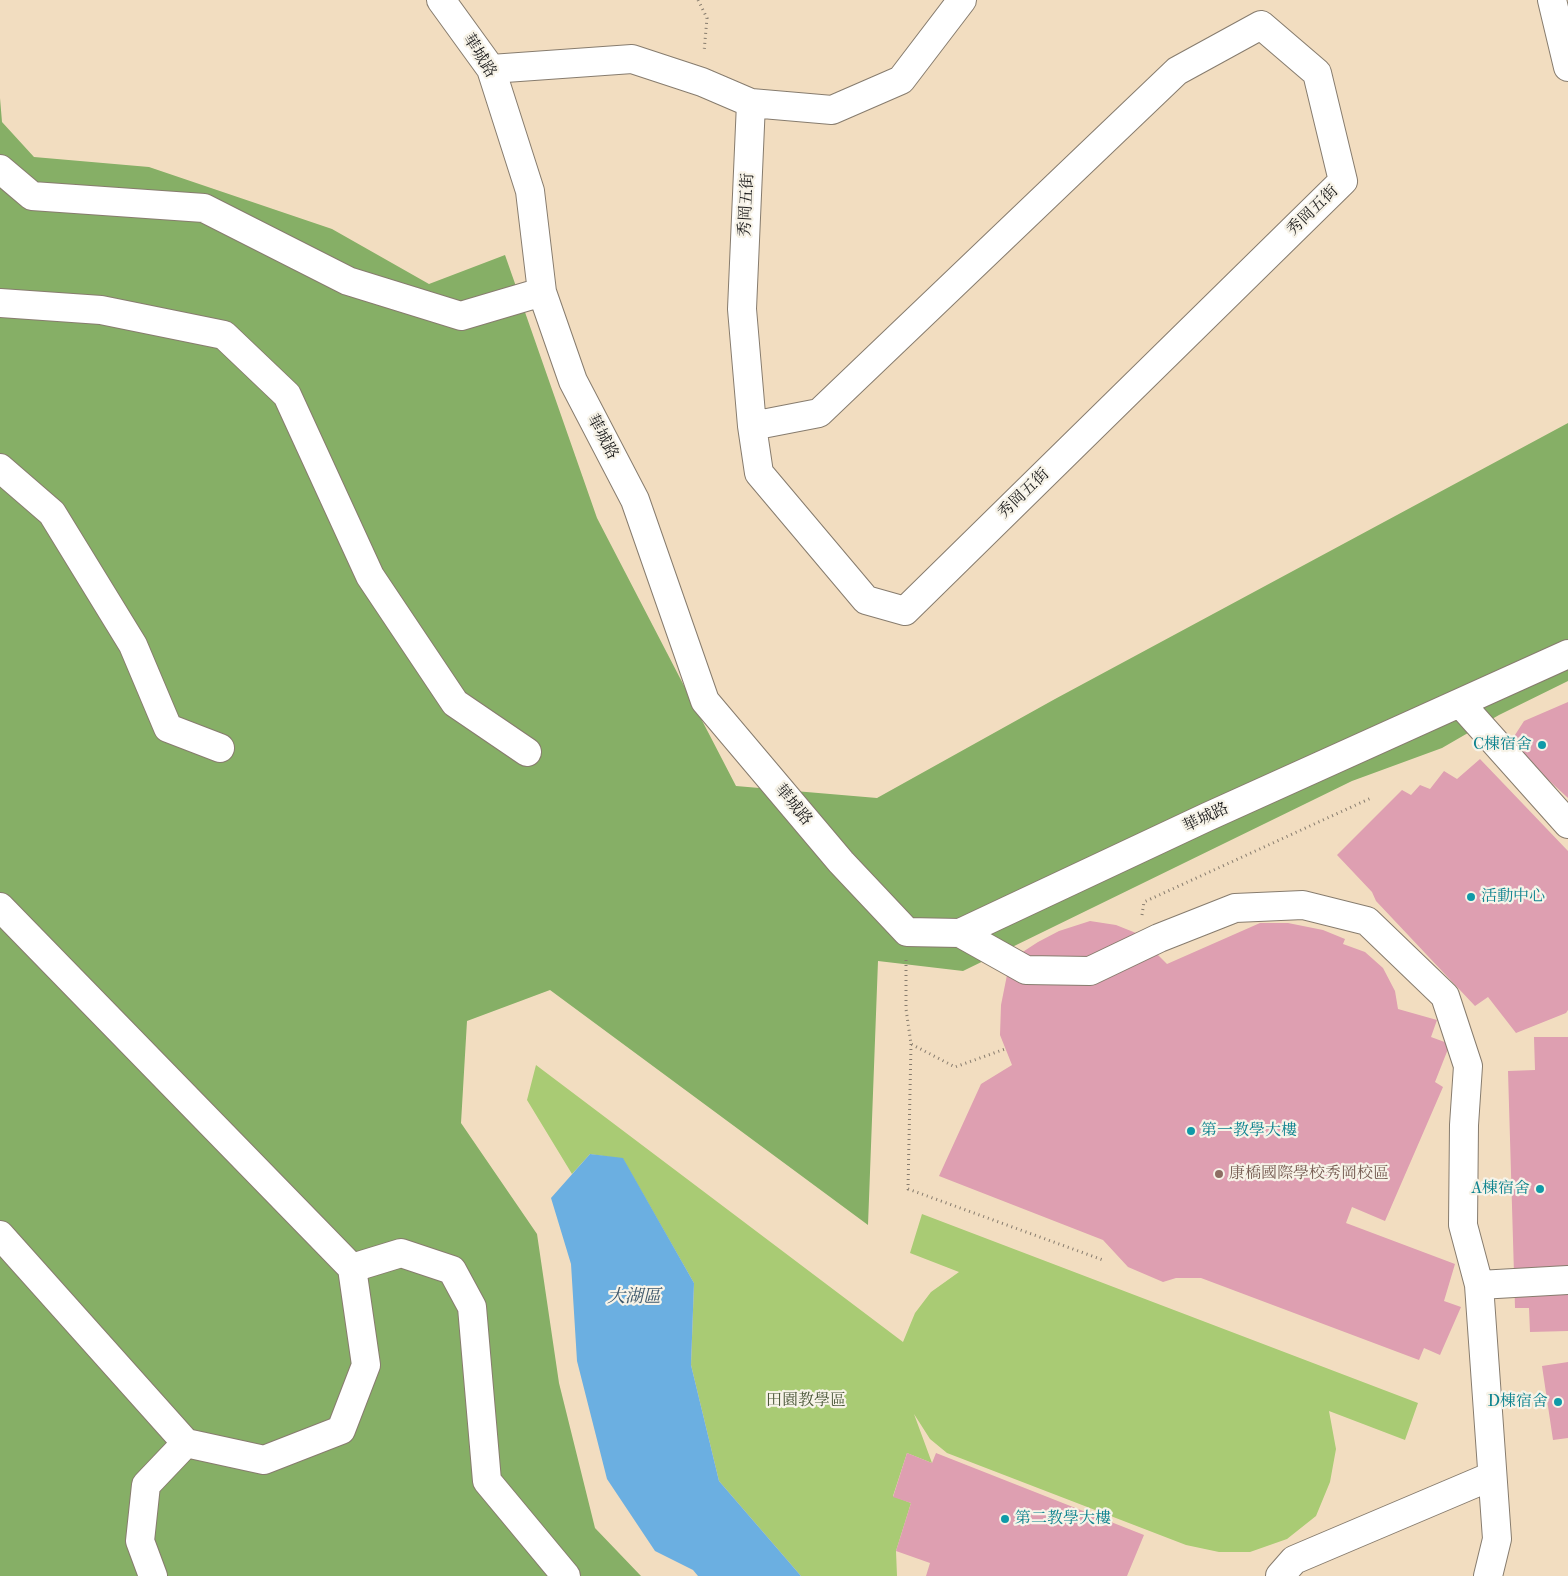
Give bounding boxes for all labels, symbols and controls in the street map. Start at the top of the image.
street label: 華城路 [458,31,500,81]
street label: 秀岡五街 [736,173,758,237]
street label: 秀岡五街 [1283,182,1343,240]
street label: 華城路 [582,411,622,463]
street label: 秀岡五街 [994,465,1054,523]
place label: C棟宿舍 [1473,735,1532,755]
marker: C棟宿舍 [1536,739,1548,751]
street label: 華城路 [770,780,816,830]
street label: 華城路 [1180,799,1232,837]
place label: 活動中心 [1481,887,1545,907]
marker: 活動中心 [1465,891,1477,903]
place label: 第一教學大樓 [1201,1121,1297,1141]
marker: 第一教學大樓 [1185,1125,1197,1137]
place label: 康橋國際學校秀岡校區 [1229,1164,1389,1184]
marker: 康橋國際學校秀岡校區 [1213,1168,1225,1180]
place label: A棟宿舍 [1472,1179,1530,1199]
marker: A棟宿舍 [1534,1183,1546,1195]
water label: 大湖區 [607,1287,661,1309]
park label: 田園教學區 [766,1391,846,1411]
place label: D棟宿舍 [1488,1392,1548,1412]
marker: D棟宿舍 [1552,1396,1564,1408]
place label: 第二教學大樓 [1015,1509,1111,1529]
marker: 第二教學大樓 [999,1513,1011,1525]

